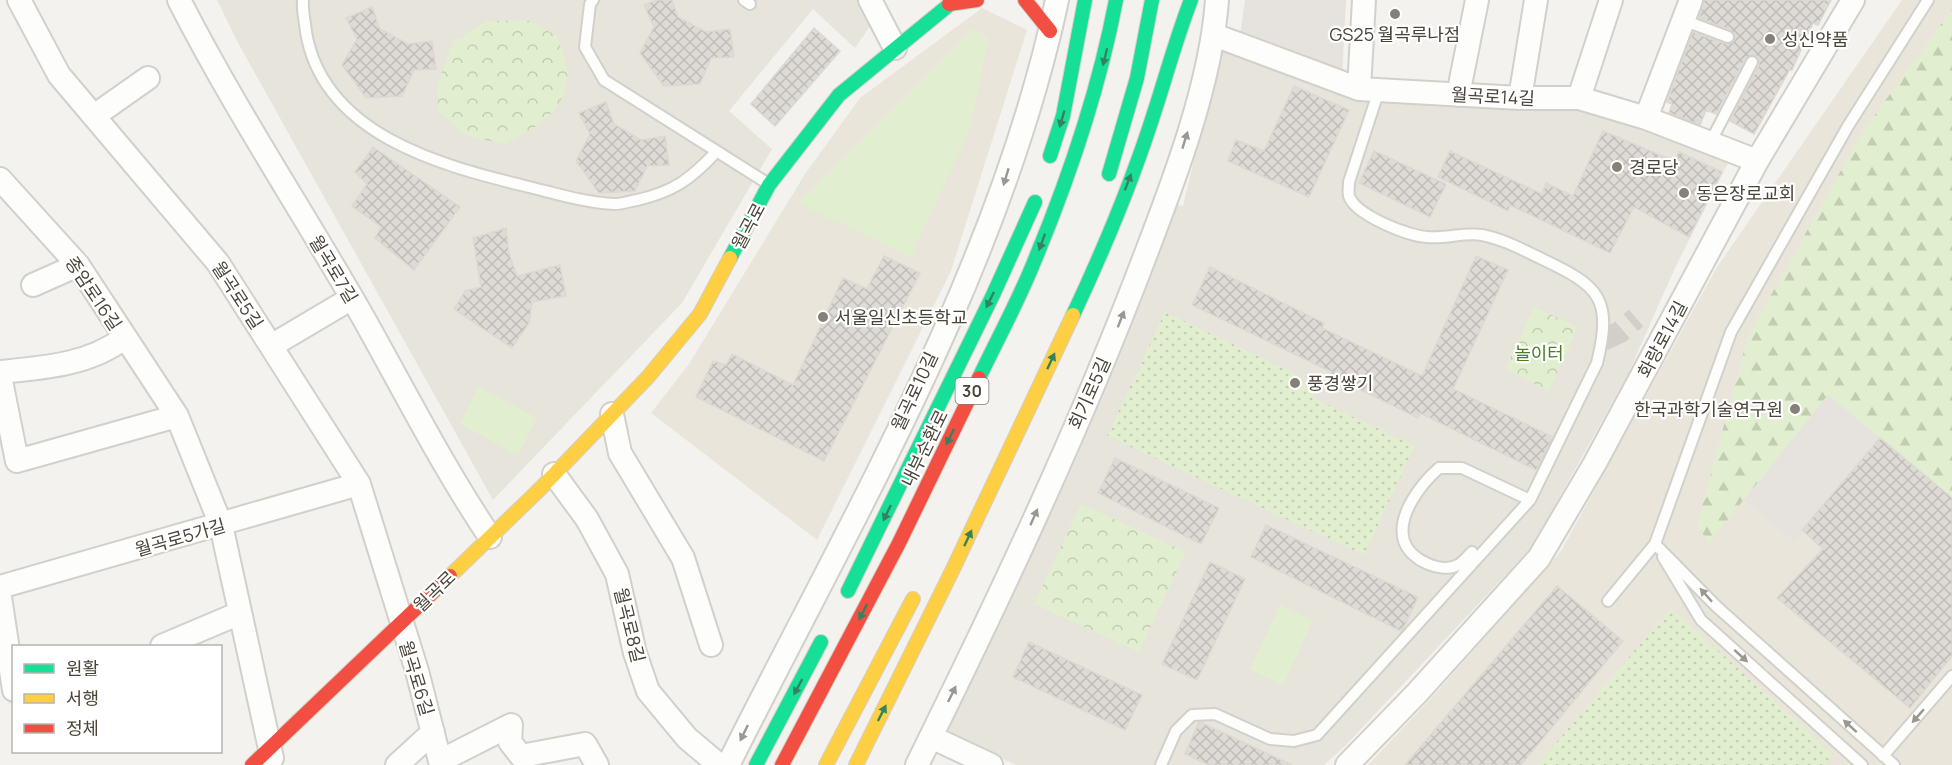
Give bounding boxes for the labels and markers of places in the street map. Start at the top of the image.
marker: GS25 월곡루나점 [1388,7,1402,21]
place label: GS25 월곡루나점 [1330,22,1460,46]
place label: 성신약품 [1782,27,1848,51]
marker: 성신약품 [1763,32,1777,46]
place label: 경로당 [1629,155,1679,179]
marker: 경로당 [1610,160,1624,174]
place label: 동은장로교회 [1696,181,1795,205]
marker: 동은장로교회 [1677,186,1691,200]
place label: 서울일신초등학교 [835,305,967,329]
marker: 서울일신초등학교 [816,310,830,324]
place label: 풍경쌓기 [1307,371,1373,395]
marker: 풍경쌓기 [1288,376,1302,390]
place label: 한국과학기술연구원 [1634,397,1783,421]
marker: 한국과학기술연구원 [1788,402,1802,416]

